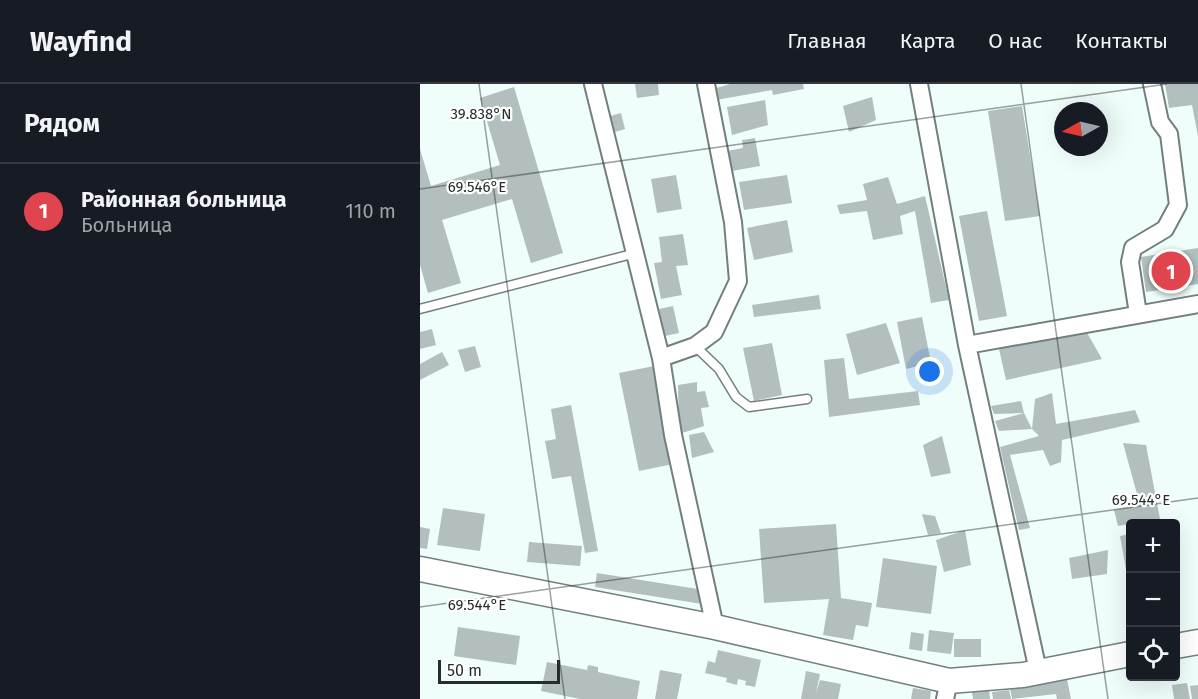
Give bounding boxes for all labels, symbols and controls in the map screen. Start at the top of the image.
text: Wayfind [30,25,132,58]
text: Главная [787,28,867,54]
text: Карта [900,28,955,54]
text: О нас [988,28,1042,54]
text: Контакты [1075,28,1168,54]
north arrow [1054,102,1108,156]
text: 39.838°N [451,105,511,123]
text: Рядом [24,108,100,139]
text: 69.546°E [448,178,506,196]
text: Районная больница [81,186,287,213]
text: 1 [39,199,48,223]
text: 110 m [345,199,396,223]
text: Больница [81,213,172,237]
pin: 1 [1152,248,1191,294]
your location [915,357,944,386]
text: 69.544°E [1112,491,1170,509]
map controls [1126,519,1180,681]
button: + [1126,519,1180,573]
button: − [1126,573,1180,627]
text: 69.544°E [448,596,506,614]
button: locate [1126,627,1180,681]
scale bar [438,657,560,684]
text: 50 m [447,661,482,680]

